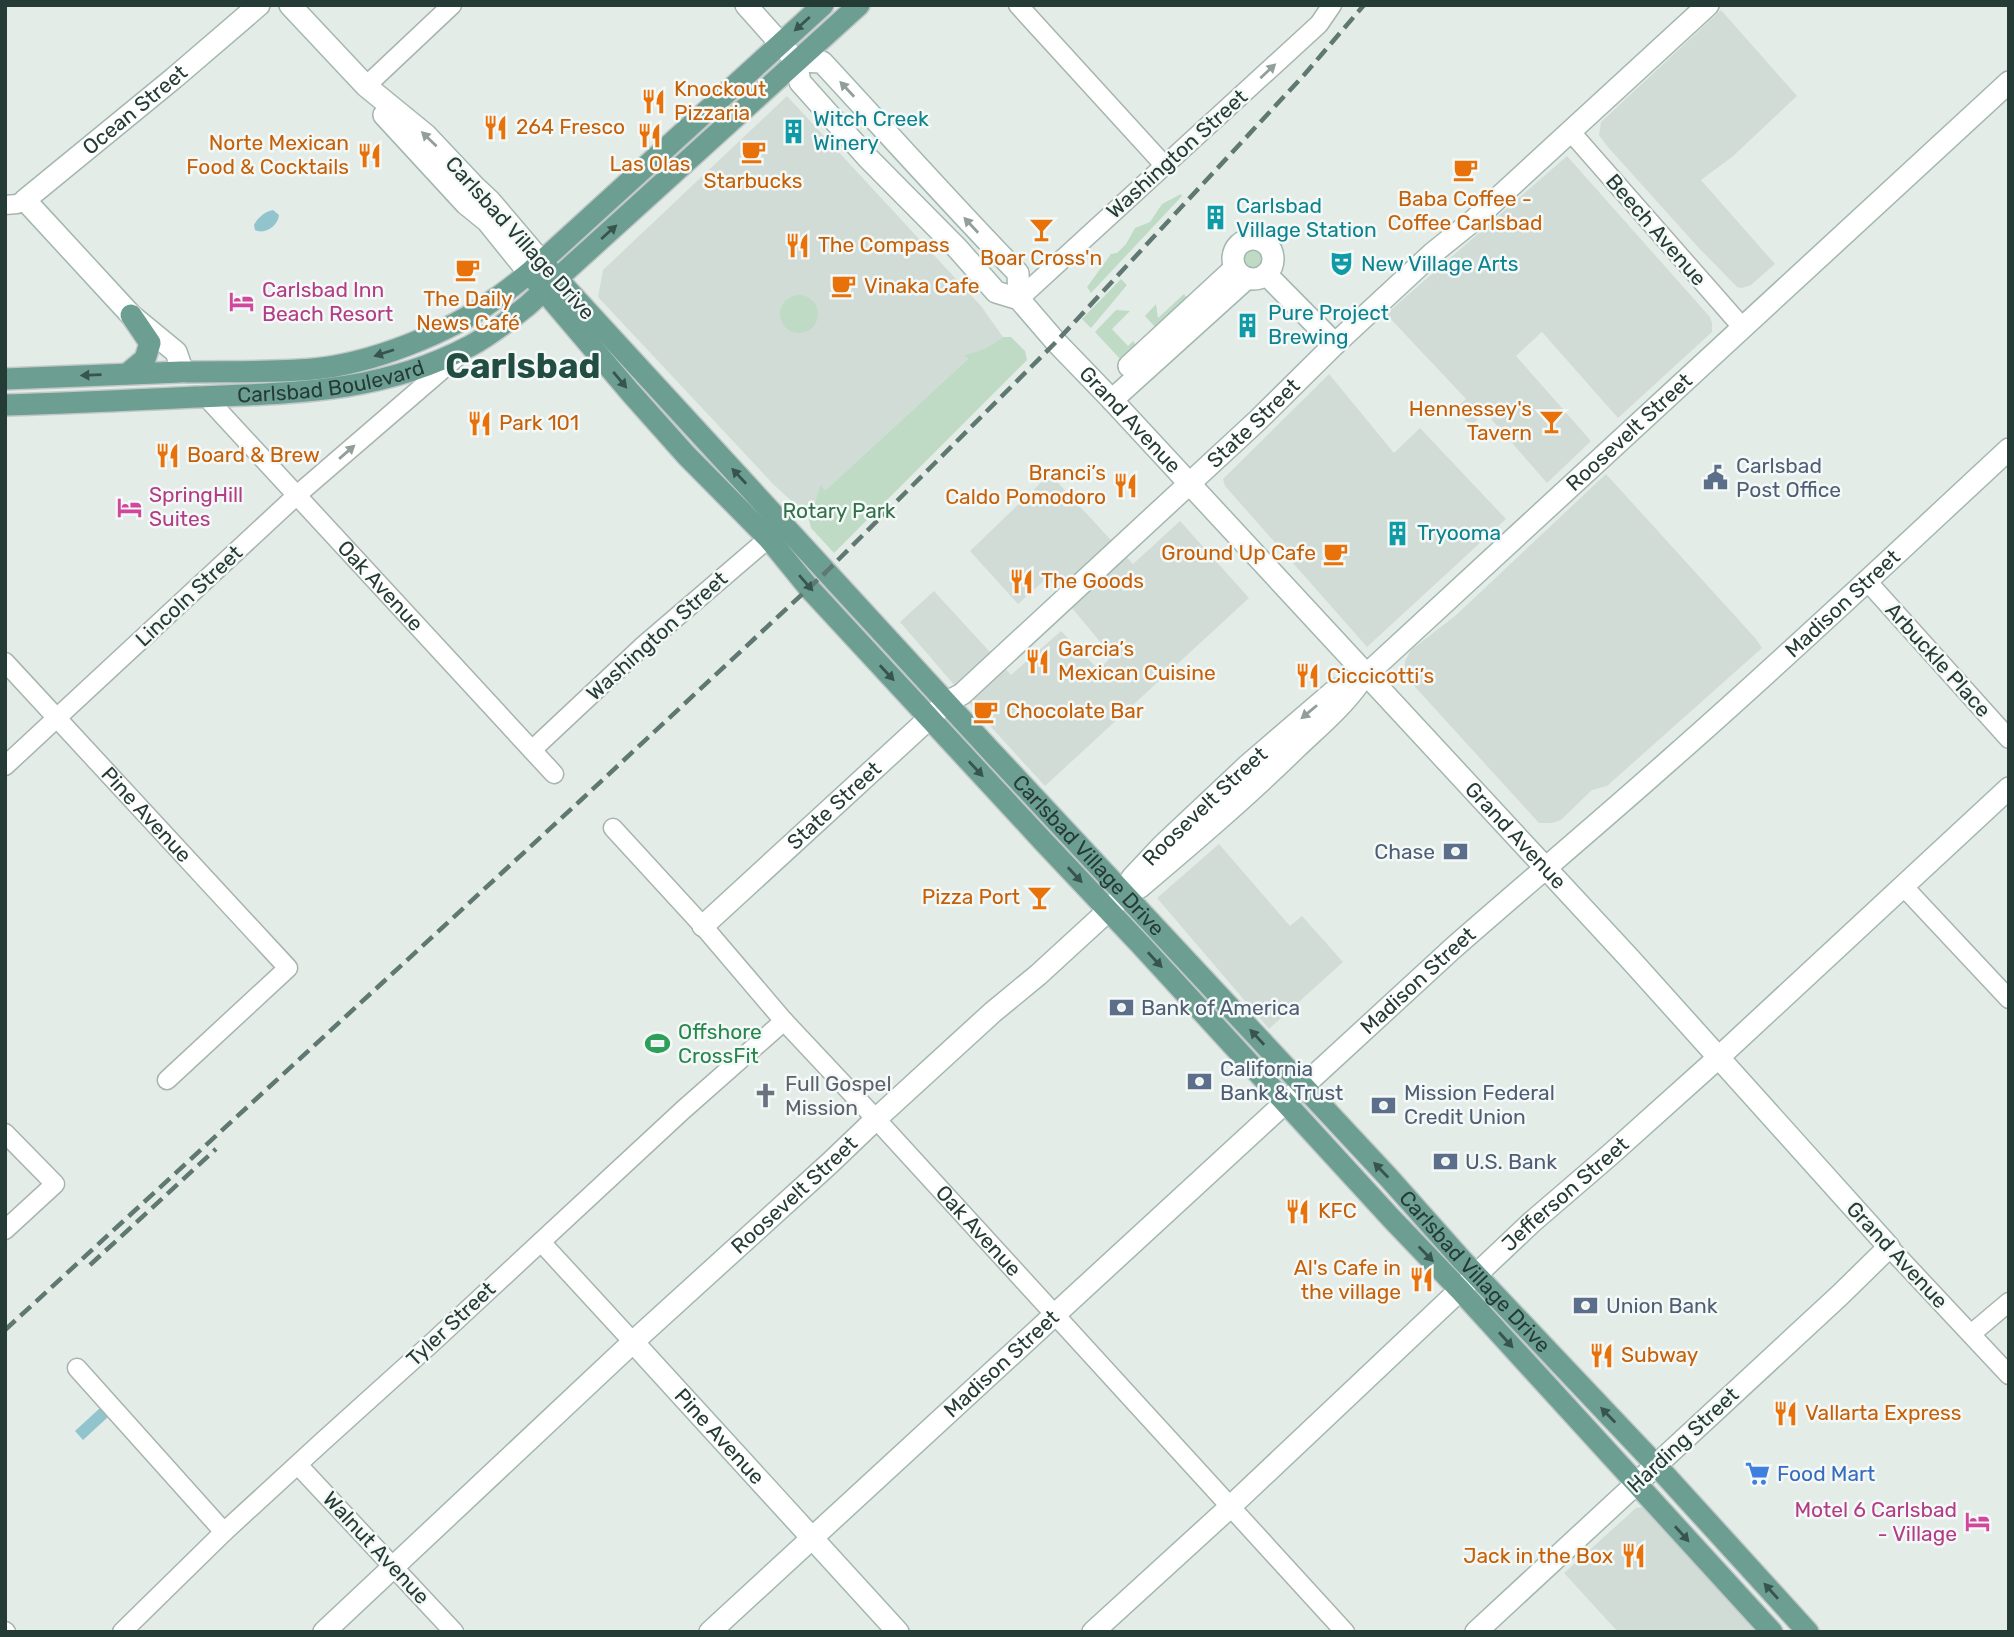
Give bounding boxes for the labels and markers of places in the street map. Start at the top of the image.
place label: Knockout Pizzaria [674,76,766,125]
restaurant icon: Knockout Pizzaria [640,87,668,115]
place label: Witch Creek Winery [813,106,929,155]
restaurant icon: 264 Fresco [482,113,510,141]
place label: 264 Fresco [516,114,625,139]
building icon: Witch Creek Winery [779,117,807,145]
restaurant icon: Las Olas [636,121,664,149]
place label: Norte Mexican Food & Cocktails [186,130,349,179]
cafe icon: Starbucks [739,138,767,166]
restaurant icon: Norte Mexican Food & Cocktails [355,141,383,169]
place label: Las Olas [610,151,690,176]
cafe icon: Baba Coffee - Coffee Carlsbad [1451,156,1479,184]
place label: Starbucks [704,168,802,193]
place label: Baba Coffee - Coffee Carlsbad [1388,186,1542,235]
place label: Carlsbad Village Station [1236,193,1377,242]
building icon: Carlsbad Village Station [1202,204,1230,232]
bar icon: Boar Cross'n [1027,215,1055,243]
restaurant icon: The Compass [784,231,812,259]
place label: The Compass [818,232,950,257]
place label: Boar Cross'n [980,245,1102,270]
theatre icon: New Village Arts [1327,250,1355,278]
place label: New Village Arts [1361,251,1518,276]
cafe icon: The Daily News Café [454,256,482,284]
cafe icon: Vinaka Cafe [830,272,858,300]
place label: Vinaka Cafe [864,273,980,298]
place label: Carlsbad Inn Beach Resort [262,277,393,326]
place label: The Daily News Café [416,286,520,335]
hotel icon: Carlsbad Inn Beach Resort [228,288,256,316]
place label: Pure Project Brewing [1268,300,1389,349]
building icon: Pure Project Brewing [1234,311,1262,339]
place label: Hennessey's Tavern [1409,396,1532,445]
bar icon: Hennessey's Tavern [1538,407,1566,435]
restaurant icon: Park 101 [465,409,493,437]
place label: Park 101 [499,410,579,435]
restaurant icon: Board & Brew [153,441,181,469]
place label: Board & Brew [187,442,320,467]
place label: Carlsbad Post Office [1736,453,1841,502]
place label: Branci’s Caldo Pomodoro [945,460,1106,509]
public building icon: Carlsbad Post Office [1702,464,1730,492]
restaurant icon: Branci’s Caldo Pomodoro [1112,471,1140,499]
place label: SpringHill Suites [149,482,243,531]
hotel icon: SpringHill Suites [115,493,143,521]
building icon: Tryooma [1383,519,1411,547]
place label: Tryooma [1417,520,1501,545]
cafe icon: Ground Up Cafe [1322,539,1350,567]
place label: Ground Up Cafe [1161,540,1316,565]
restaurant icon: The Goods [1007,567,1035,595]
place label: The Goods [1041,568,1144,593]
place label: Garcia’s Mexican Cuisine [1058,636,1216,685]
restaurant icon: Garcia’s Mexican Cuisine [1024,647,1052,675]
restaurant icon: Ciccicotti’s [1293,662,1321,690]
place label: Ciccicotti’s [1327,663,1434,688]
cafe icon: Chocolate Bar [972,697,1000,725]
place label: Chocolate Bar [1006,698,1144,723]
bank icon: Chase [1441,838,1469,866]
place label: Chase [1374,839,1435,864]
bar icon: Pizza Port [1026,883,1054,911]
place label: Pizza Port [922,884,1020,909]
bank icon: Bank of America [1107,994,1135,1022]
place label: Bank of America [1141,995,1300,1020]
place label: Offshore CrossFit [678,1019,762,1068]
sports icon: Offshore CrossFit [644,1030,672,1058]
place label: California Bank & Trust [1220,1056,1343,1105]
bank icon: California Bank & Trust [1186,1067,1214,1095]
place label: Full Gospel Mission [785,1071,891,1120]
place label: Mission Federal Credit Union [1404,1080,1555,1129]
church icon: Full Gospel Mission [751,1082,779,1110]
bank icon: Mission Federal Credit Union [1370,1091,1398,1119]
bank icon: U.S. Bank [1431,1148,1459,1176]
place label: U.S. Bank [1465,1149,1557,1174]
restaurant icon: KFC [1284,1197,1312,1225]
place label: KFC [1318,1198,1357,1223]
place label: Al's Cafe in the village [1294,1255,1401,1304]
restaurant icon: Al's Cafe in the village [1407,1266,1435,1294]
bank icon: Union Bank [1572,1292,1600,1320]
place label: Union Bank [1606,1293,1718,1318]
restaurant icon: Subway [1587,1341,1615,1369]
place label: Subway [1621,1342,1699,1367]
restaurant icon: Vallarta Express [1771,1399,1799,1427]
place label: Vallarta Express [1805,1400,1961,1425]
supermarket icon: Food Mart [1743,1460,1771,1488]
place label: Food Mart [1777,1461,1875,1486]
place label: Motel 6 Carlsbad - Village [1794,1497,1957,1546]
hotel icon: Motel 6 Carlsbad - Village [1963,1508,1991,1536]
restaurant icon: Jack in the Box [1619,1542,1647,1570]
place label: Jack in the Box [1463,1543,1613,1568]

